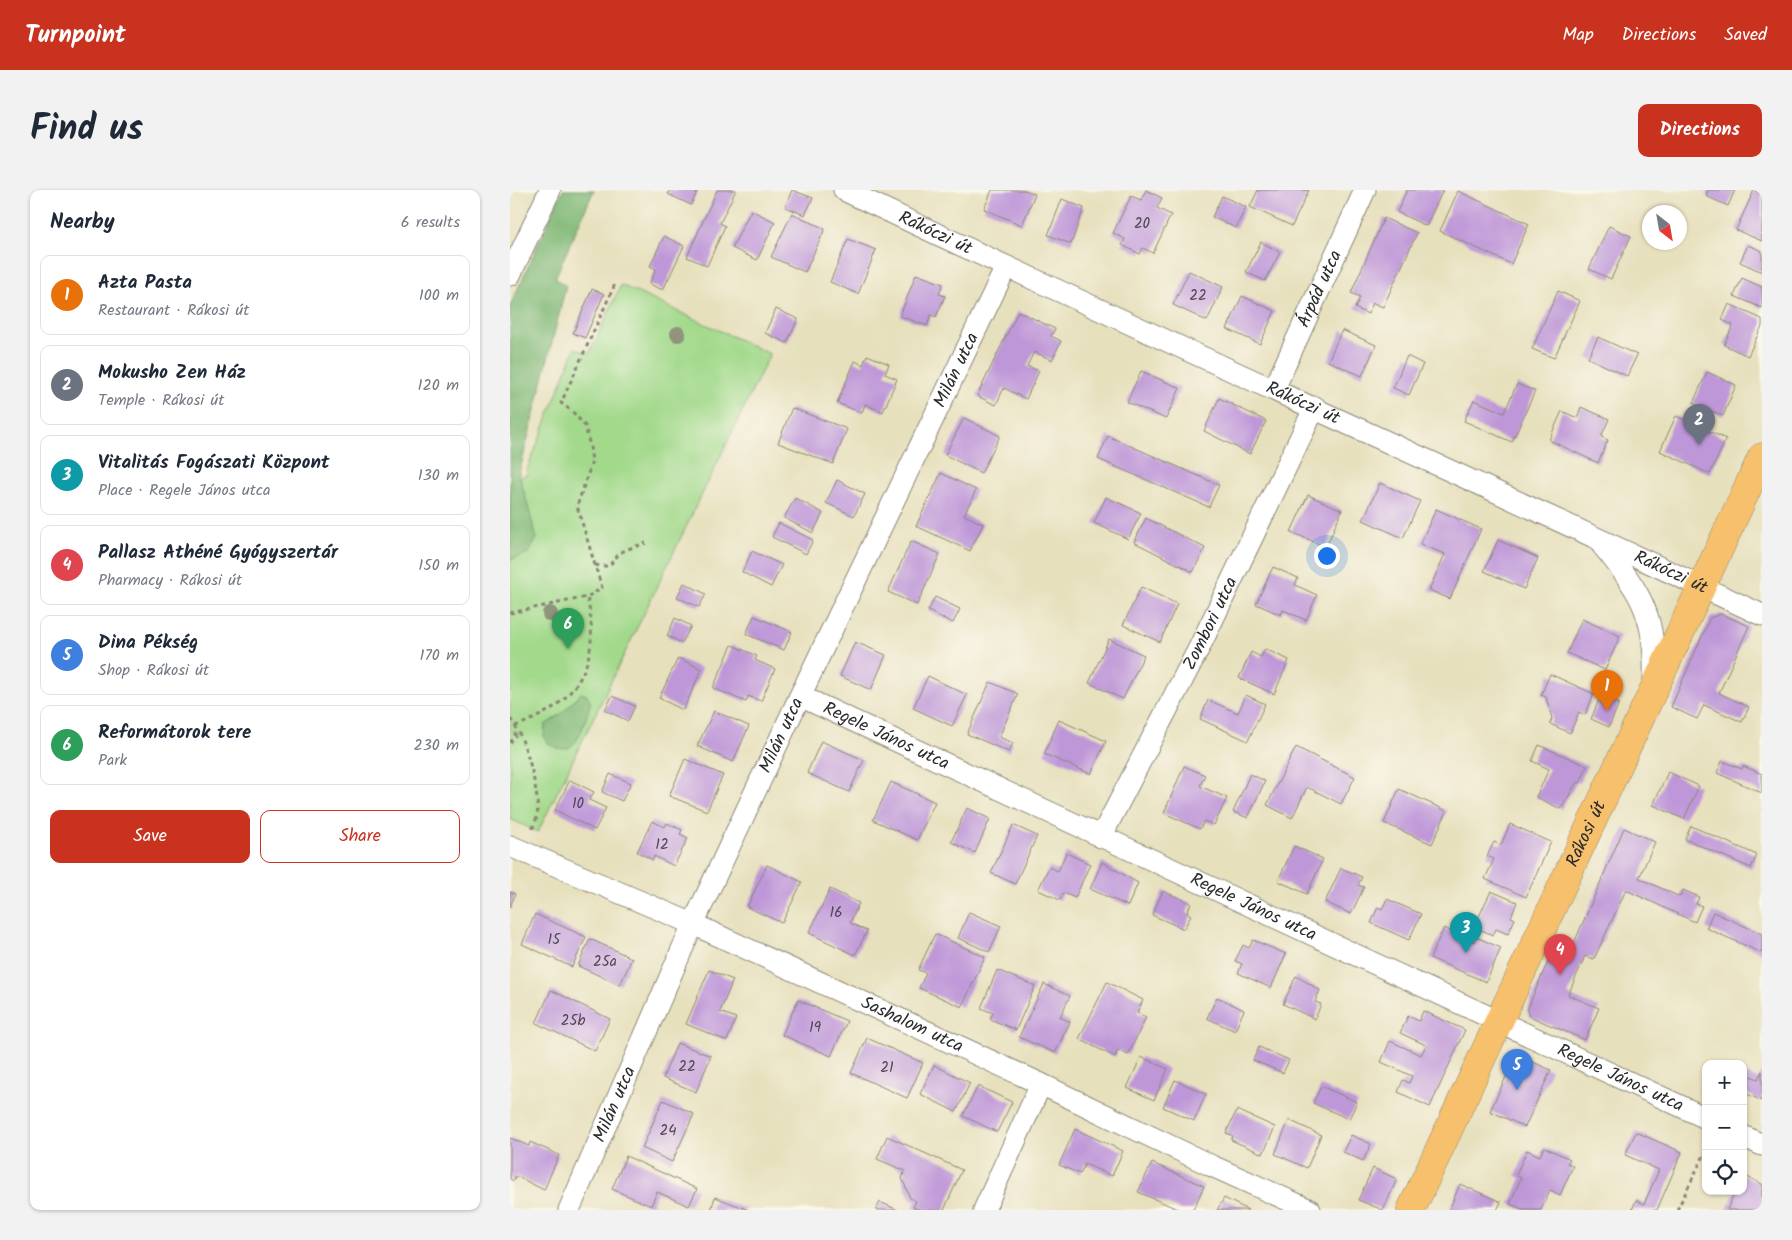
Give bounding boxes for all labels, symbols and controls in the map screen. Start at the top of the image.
text: Turnpoint [25,16,126,55]
text: Map [1562,21,1594,50]
text: Directions [1622,21,1696,50]
text: Saved [1724,21,1767,50]
text: Find us [30,102,143,158]
button: Directions [1638,104,1762,157]
street label: Rákóczi út [893,203,978,264]
north arrow [1642,205,1687,250]
text: Nearby [50,206,115,239]
text: 6 results [401,210,460,235]
house number: 20 [1134,212,1151,236]
street label: Árpád utca [1289,245,1350,332]
text: Azta Pasta [98,268,192,298]
text: 1 [65,283,69,308]
text: 100 m [419,283,459,308]
house number: 22 [1189,284,1207,308]
text: Restaurant · Rákosi út [98,298,249,323]
street label: Milán utca [926,328,987,413]
text: Mokusho Zen Ház [98,358,246,388]
text: 2 [62,373,72,398]
text: 120 m [418,373,459,398]
street label: Rákóczi út [1261,374,1346,433]
text: Temple · Rákosi út [98,388,224,413]
pin: 2 [1683,404,1715,445]
text: Vitalitás Fogászati Központ [98,448,329,478]
text: 3 [63,463,71,488]
text: 130 m [418,463,459,488]
text: Place · Regele János utca [98,478,271,503]
text: Pallasz Athéné Gyógyszertár [98,538,338,568]
your location [1314,543,1340,569]
street label: Rákóczi út [1629,543,1714,603]
text: 4 [63,553,71,578]
text: 150 m [418,553,459,578]
text: Pharmacy · Rákosi út [98,568,242,593]
street label: Zombori utca [1175,572,1246,675]
pin: 6 [552,608,584,649]
text: Dina Pékség [98,628,198,658]
text: 5 [63,643,71,668]
text: 170 m [419,643,459,668]
text: Shop · Rákosi út [98,658,209,683]
pin: 1 [1591,670,1623,711]
street label: Milán utca [751,693,812,778]
street label: Regele János utca [818,694,954,778]
text: Reformátorok tere [98,718,251,748]
text: 6 [63,733,71,758]
text: 230 m [413,733,459,758]
text: Park [98,748,127,773]
house number: 10 [572,792,585,816]
street label: Rákosi út [1558,795,1615,872]
button: Save [50,810,250,863]
button: Share [260,810,460,863]
house number: 12 [655,833,669,857]
street label: Regele János utca [1185,865,1321,949]
house number: 16 [829,901,843,925]
pin: 3 [1450,912,1482,953]
house number: 15 [548,928,561,952]
pin: 4 [1544,934,1576,975]
house number: 25a [593,950,617,974]
street label: Sashalom utca [856,989,968,1061]
house number: 25b [561,1009,585,1033]
house number: 19 [809,1016,822,1040]
street label: Regele János utca [1552,1036,1688,1120]
pin: 5 [1501,1049,1533,1090]
house number: 22 [678,1055,696,1079]
house number: 21 [880,1056,894,1080]
map controls [1702,1060,1747,1195]
button: + [1702,1060,1747,1105]
street label: Milán utca [585,1062,644,1147]
button: − [1702,1105,1747,1150]
house number: 24 [660,1119,676,1143]
button: locate [1702,1150,1747,1195]

